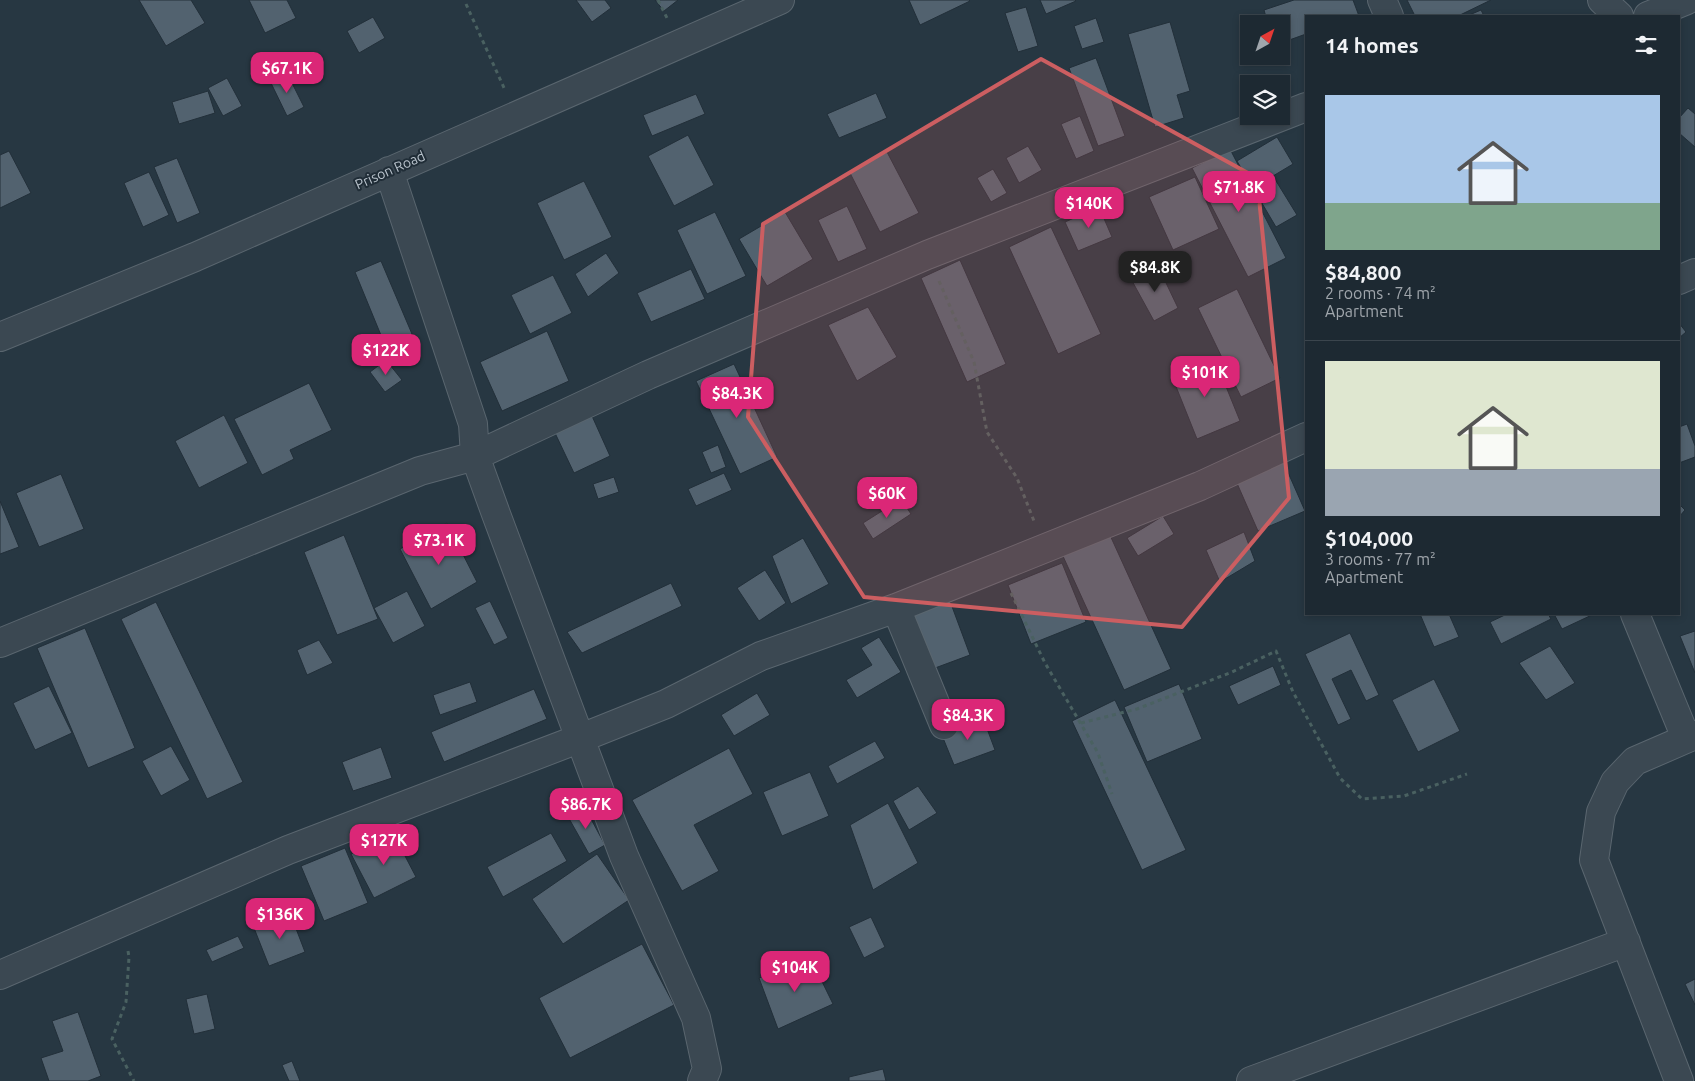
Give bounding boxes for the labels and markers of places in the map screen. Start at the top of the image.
pin: $67.1K [246,52,328,94]
pin: $71.8K [1198,170,1280,213]
pin: $140K [1054,186,1124,229]
pin: $84.8K [1114,250,1196,293]
pin: $122K [351,334,421,376]
pin: $101K [1170,356,1240,398]
pin: $84.3K [696,376,778,419]
pin: $60K [857,476,917,519]
pin: $73.1K [398,524,480,566]
pin: $84.3K [927,698,1009,741]
pin: $86.7K [545,788,627,830]
pin: $127K [349,824,419,866]
pin: $136K [245,898,315,940]
pin: $104K [760,950,830,993]

